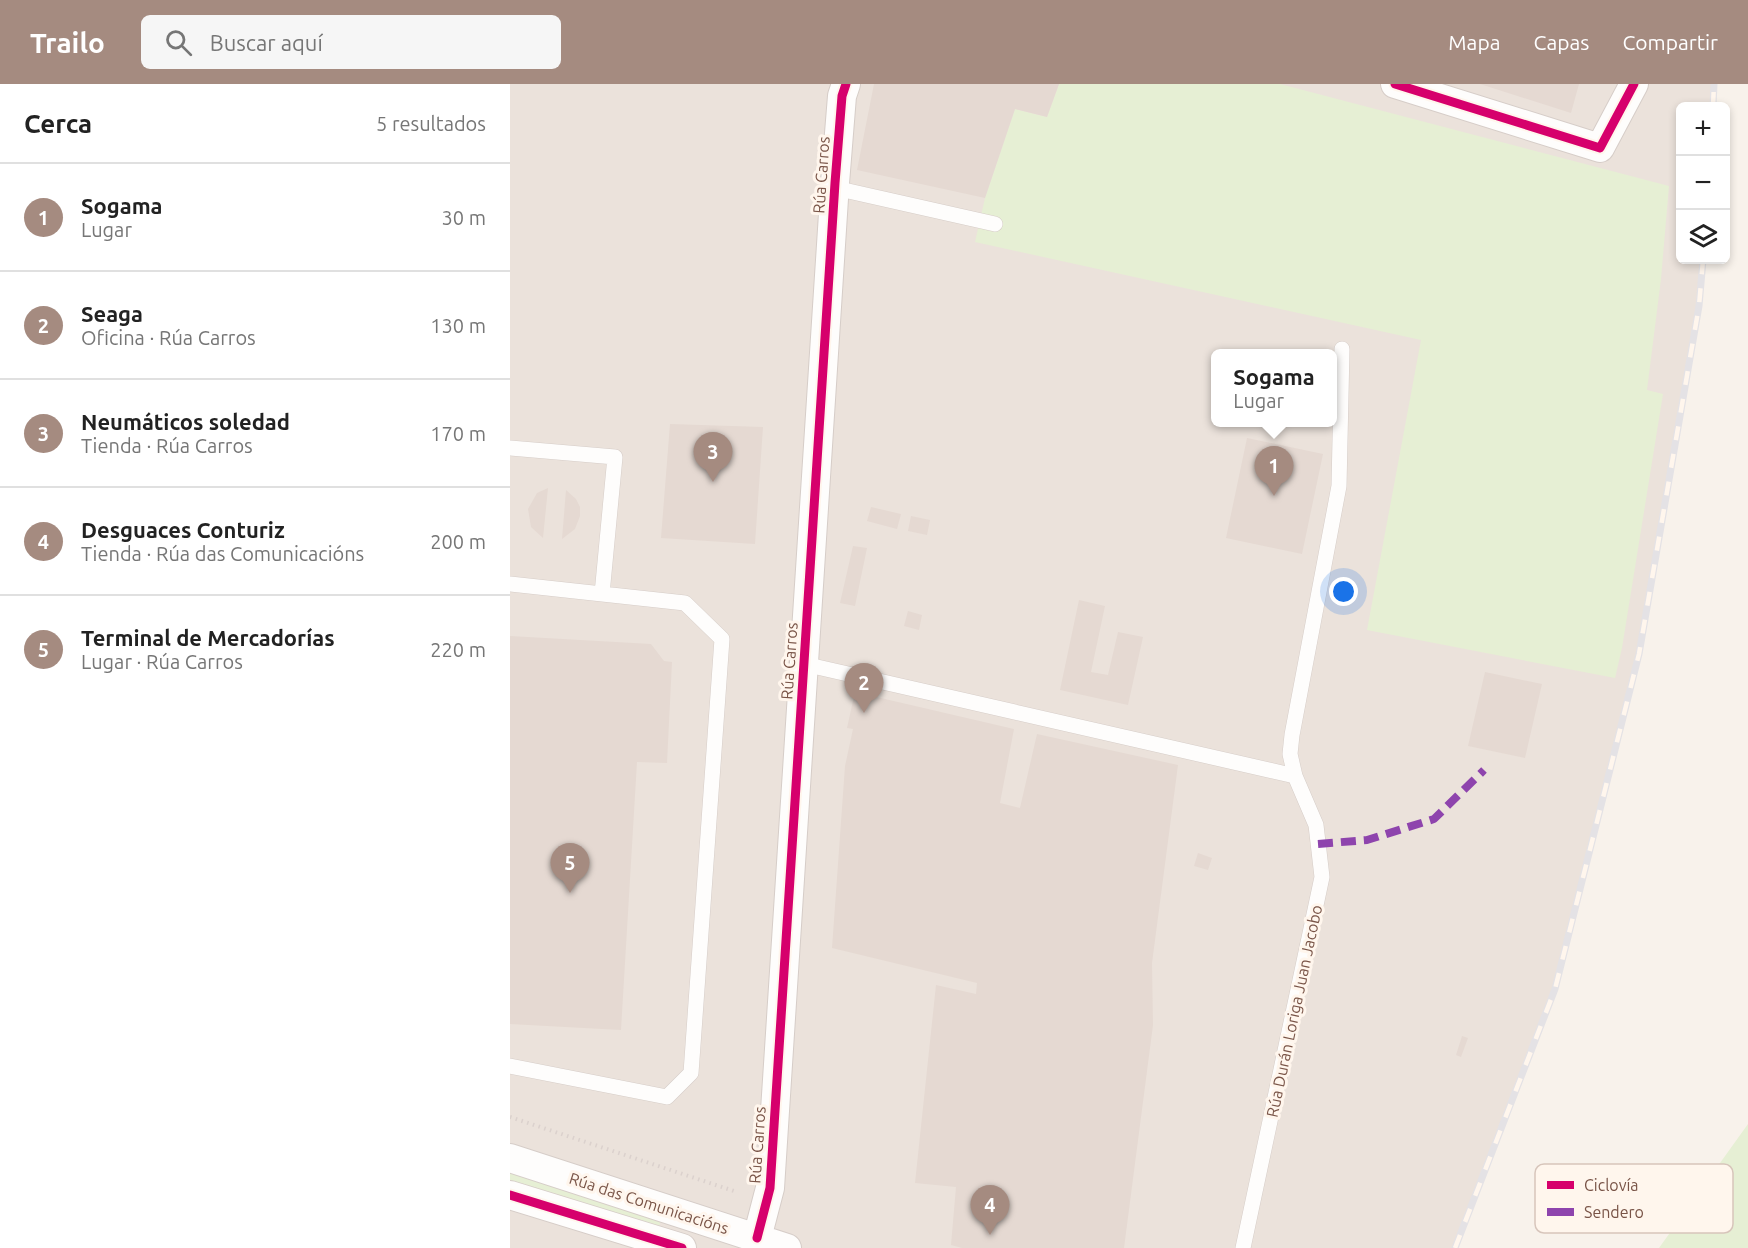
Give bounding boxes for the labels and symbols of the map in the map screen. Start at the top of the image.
street label: Rúa Carros [809,136,833,214]
pin: 3 [694,432,732,482]
pin: 1 [1254,446,1293,496]
your location [1329,577,1358,606]
street label: Rúa Carros [777,622,801,700]
pin: 2 [844,664,884,713]
pin: 5 [550,844,590,893]
street label: Rúa Durán Loriga Juan Jacobo [1263,903,1325,1119]
street label: Rúa Carros [745,1106,769,1184]
legend [1535,1164,1733,1233]
street label: Rúa das Comunicacións [567,1169,731,1237]
text: Ciclovía [1584,1176,1639,1194]
pin: 4 [970,1186,1010,1235]
text: Sendero [1584,1203,1644,1221]

